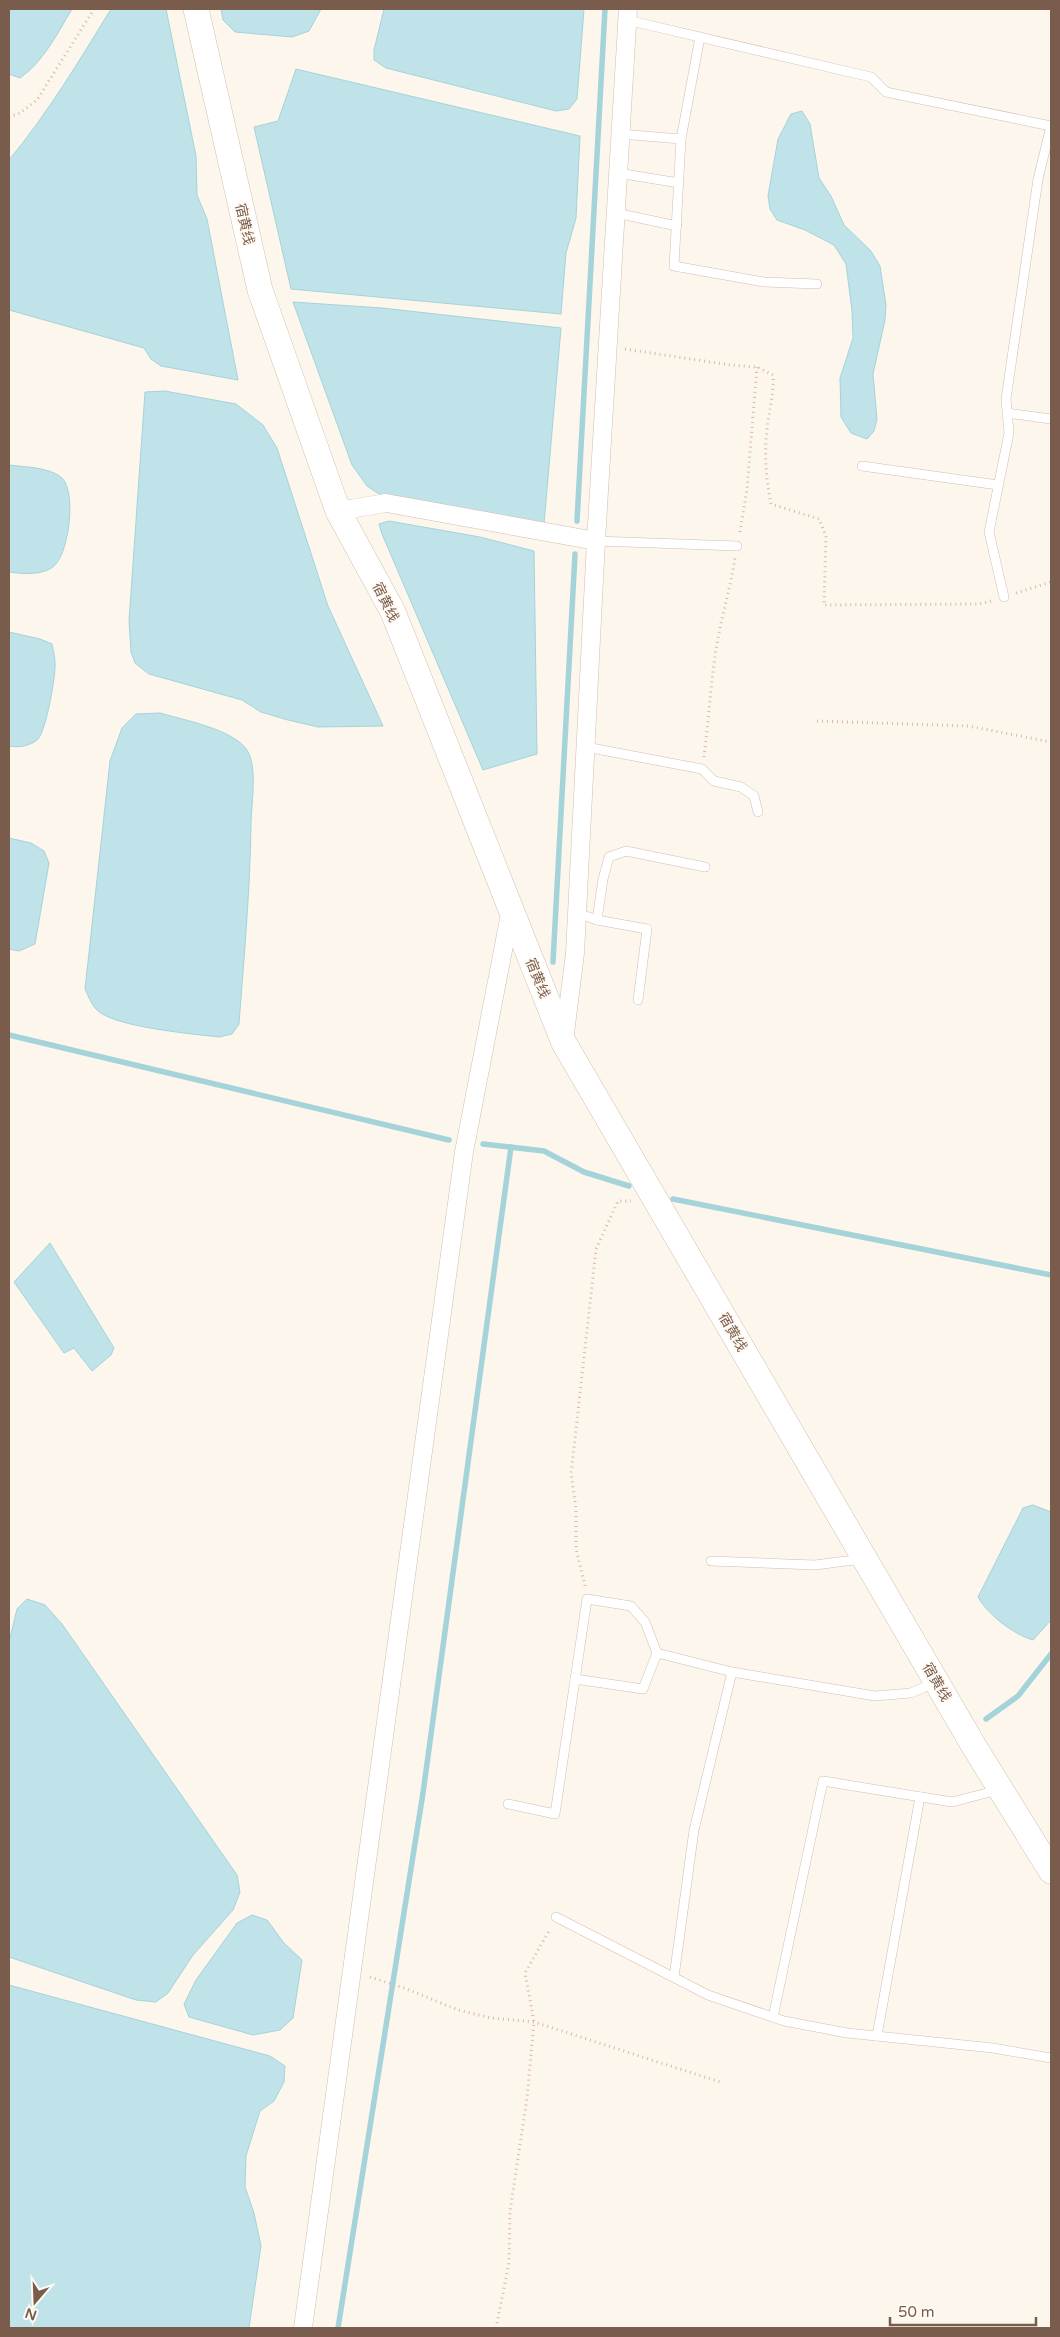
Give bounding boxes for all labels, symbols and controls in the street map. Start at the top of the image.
street label: 宿黄线 [232,202,258,246]
street label: 宿黄线 [369,580,402,625]
street label: 宿黄线 [522,956,553,1001]
street label: 宿黄线 [715,1310,750,1355]
street label: 宿黄线 [919,1660,954,1705]
north arrow [10,2277,60,2327]
scale bar [890,2294,1036,2326]
text: 50 m [898,2303,935,2321]
text: N [23,2304,39,2324]

